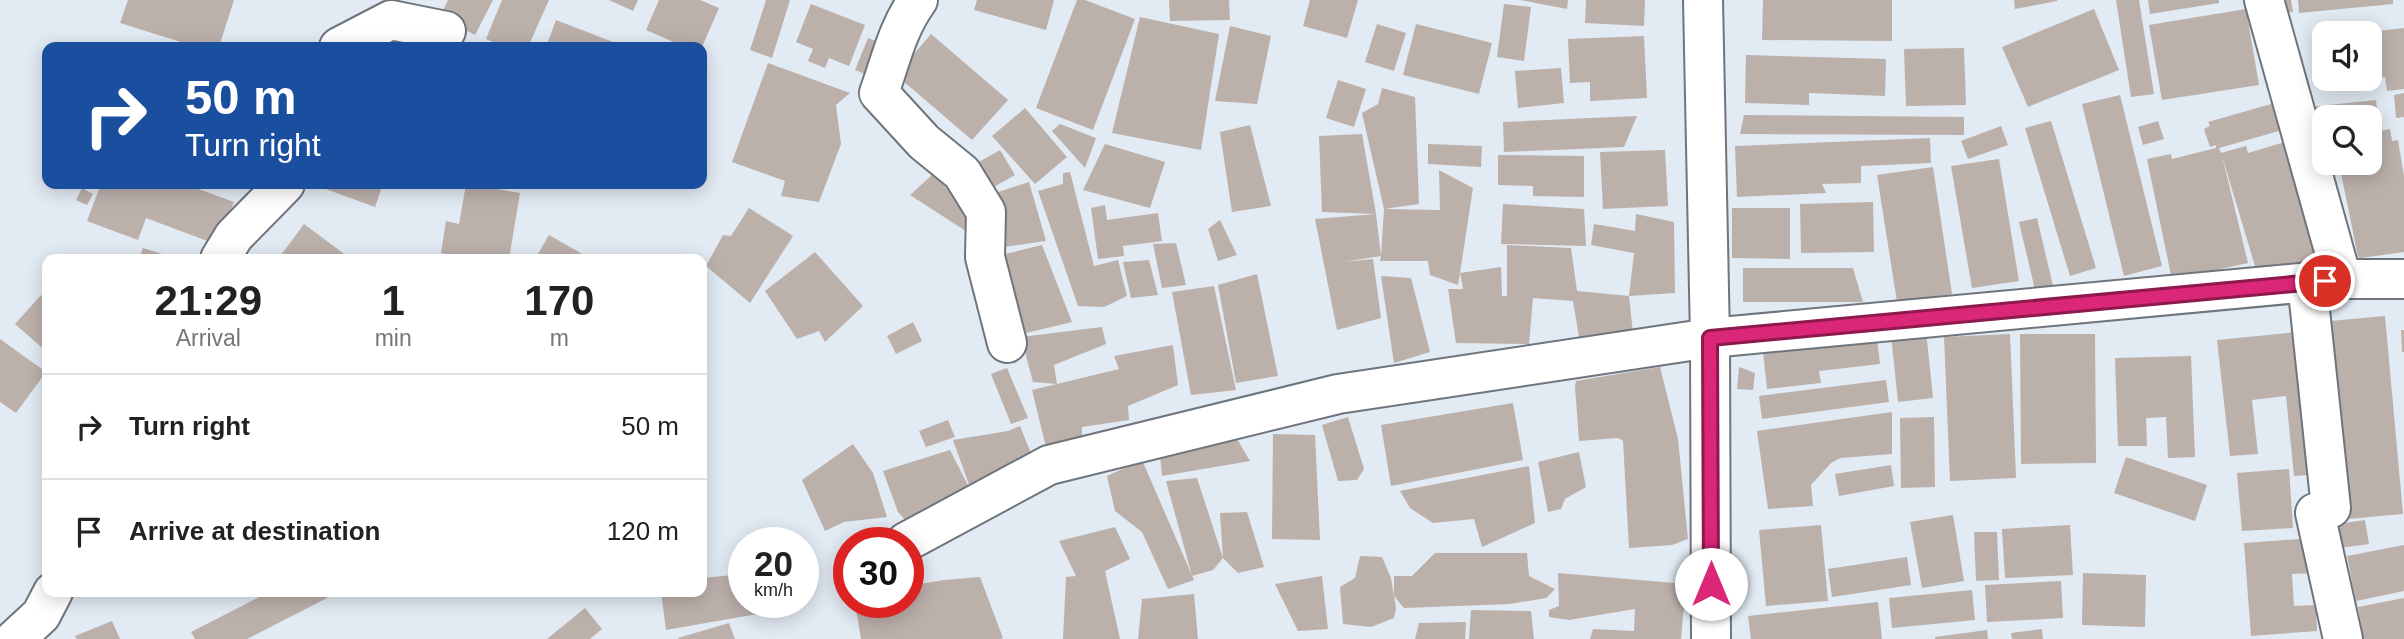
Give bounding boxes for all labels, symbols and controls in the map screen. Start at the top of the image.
map controls [2312,21,2382,175]
button: sound [2312,21,2382,91]
icon: right [70,70,161,161]
text: 50 m [185,70,297,124]
button: search [2312,105,2382,175]
text: Turn right [185,127,321,163]
pin [2295,251,2355,311]
icon: arrive [2306,262,2344,300]
text: 21:29 [155,277,262,324]
text: 1 [381,277,405,324]
text: 170 [524,277,594,324]
text: Arrival [176,325,241,351]
text: min [375,325,412,351]
text: m [550,325,569,351]
icon: right [70,408,108,446]
text: Turn right [129,411,250,441]
text: 50 m [621,411,679,441]
icon: arrive [70,513,108,551]
text: Arrive at destination [129,516,380,546]
text: 120 m [607,516,679,546]
speed limit sign: 30 [833,527,924,618]
text: 20 [754,544,793,583]
position arrow [1674,547,1748,621]
text: km/h [754,580,793,600]

